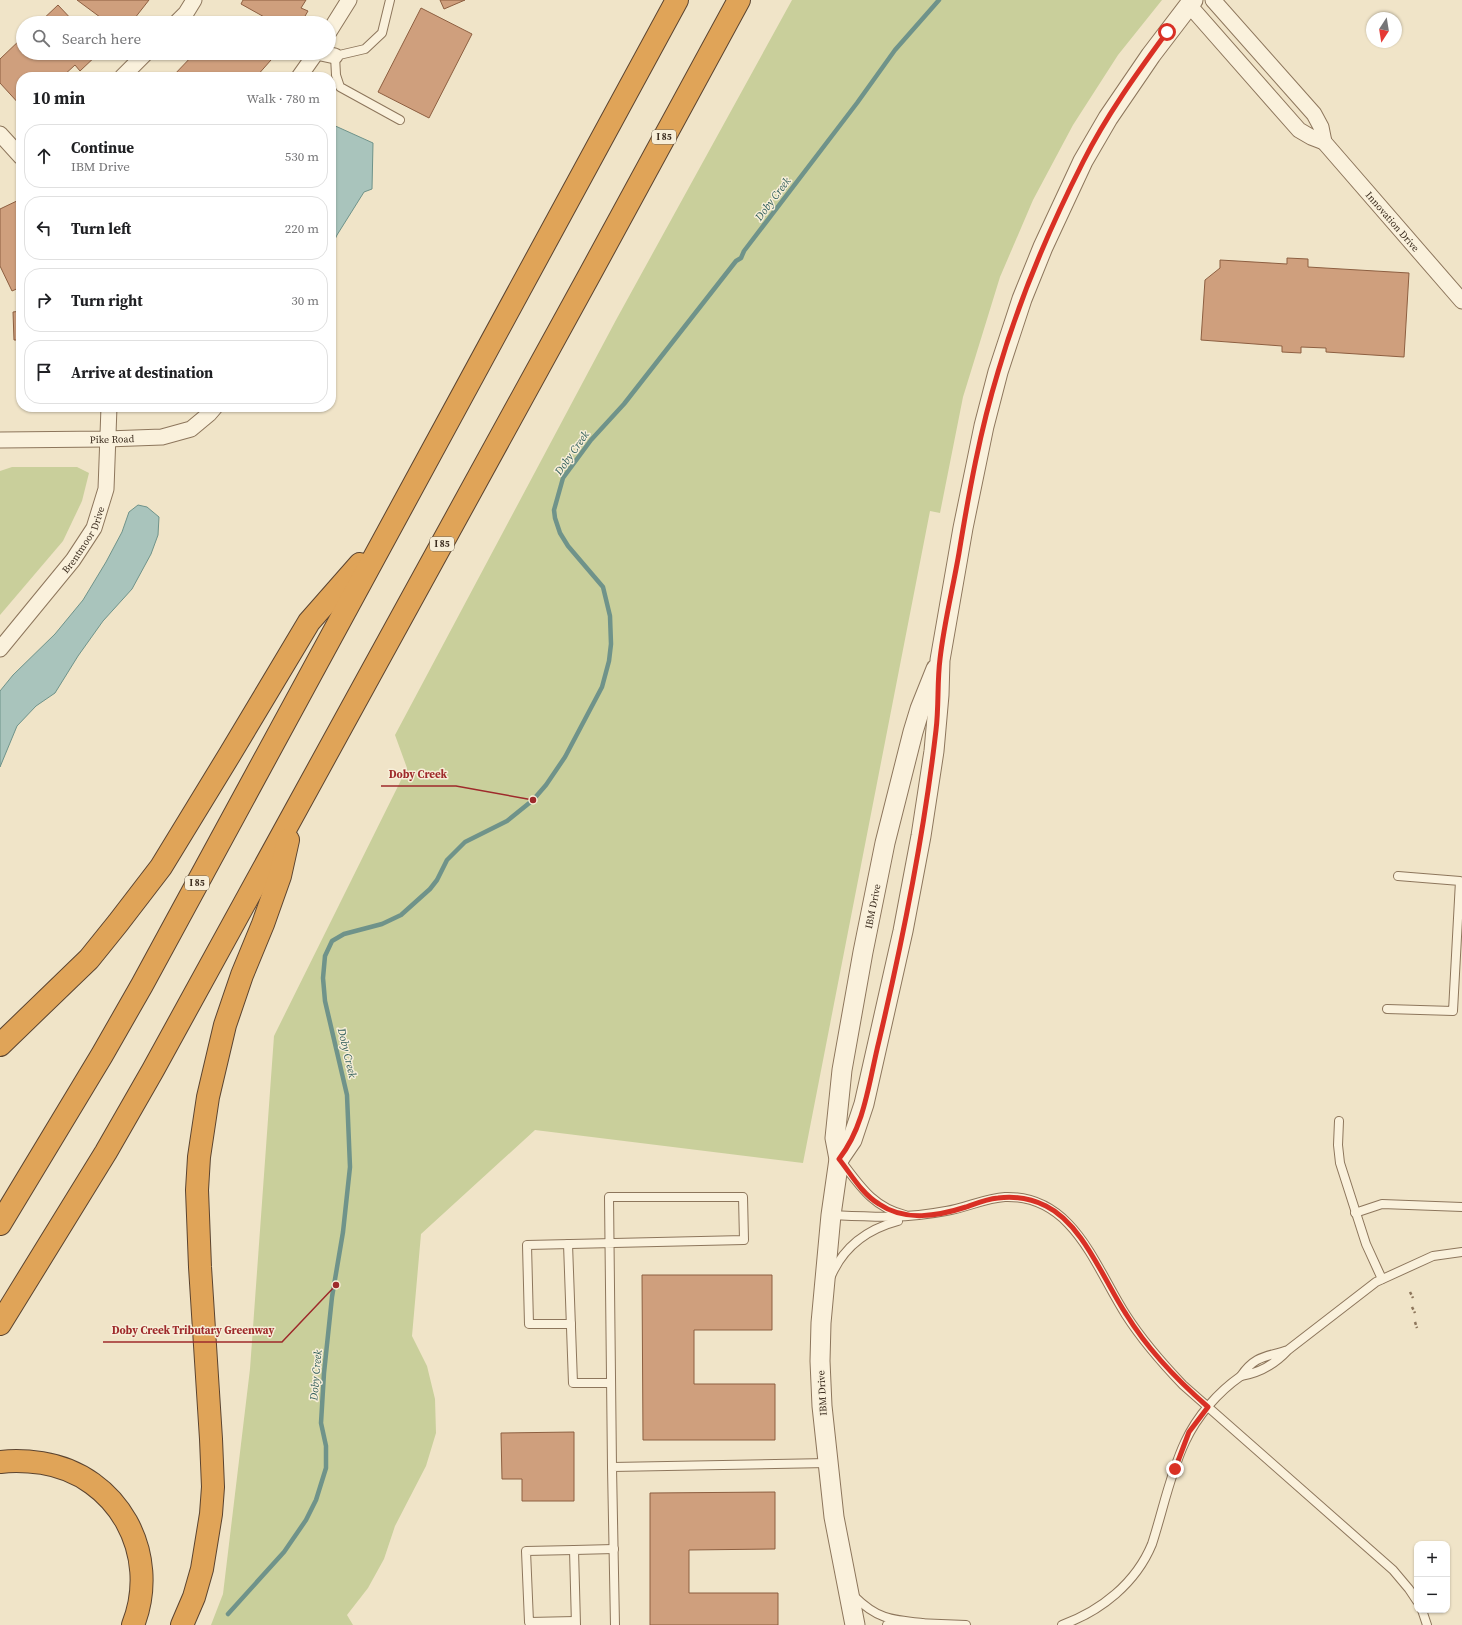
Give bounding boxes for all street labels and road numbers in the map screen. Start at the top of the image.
road number: I 85 [652,130,676,144]
street label: Innovation Drive [1363,188,1423,254]
street label: Pike Road [90,432,135,446]
street label: Brentmoor Drive [59,505,107,576]
road number: I 85 [430,537,454,551]
road number: I 85 [185,876,209,890]
street label: IBM Drive [861,883,883,930]
street label: IBM Drive [814,1370,830,1416]

